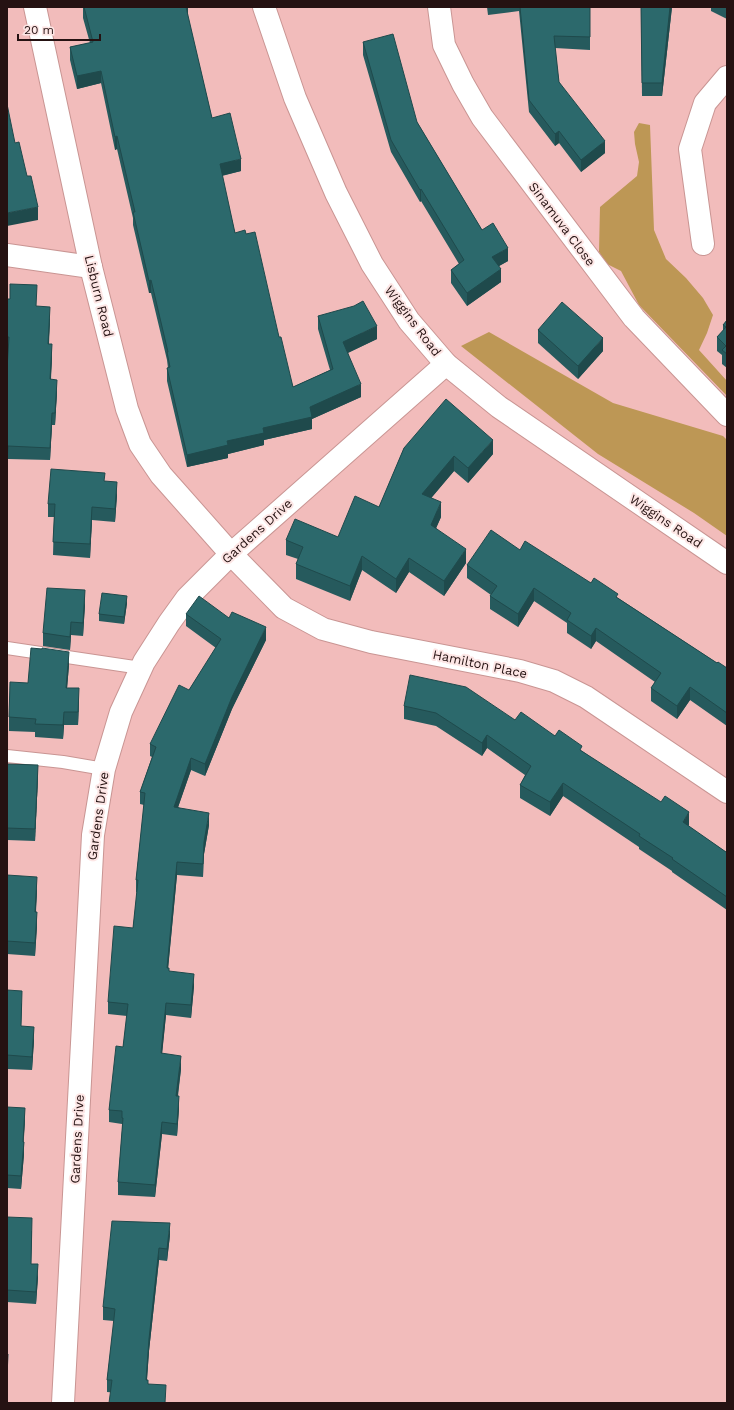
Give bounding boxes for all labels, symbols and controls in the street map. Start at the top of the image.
scale bar [18,16,100,42]
text: 20 m [24,23,54,37]
street label: Sinamuva Close [526,179,598,269]
street label: Lisburn Road [82,254,116,338]
street label: Wiggins Road [382,283,444,359]
street label: Wiggins Road [627,491,705,551]
street label: Gardens Drive [219,496,295,566]
street label: Hamilton Place [431,647,529,681]
street label: Gardens Drive [84,771,112,861]
street label: Gardens Drive [67,1094,87,1184]

